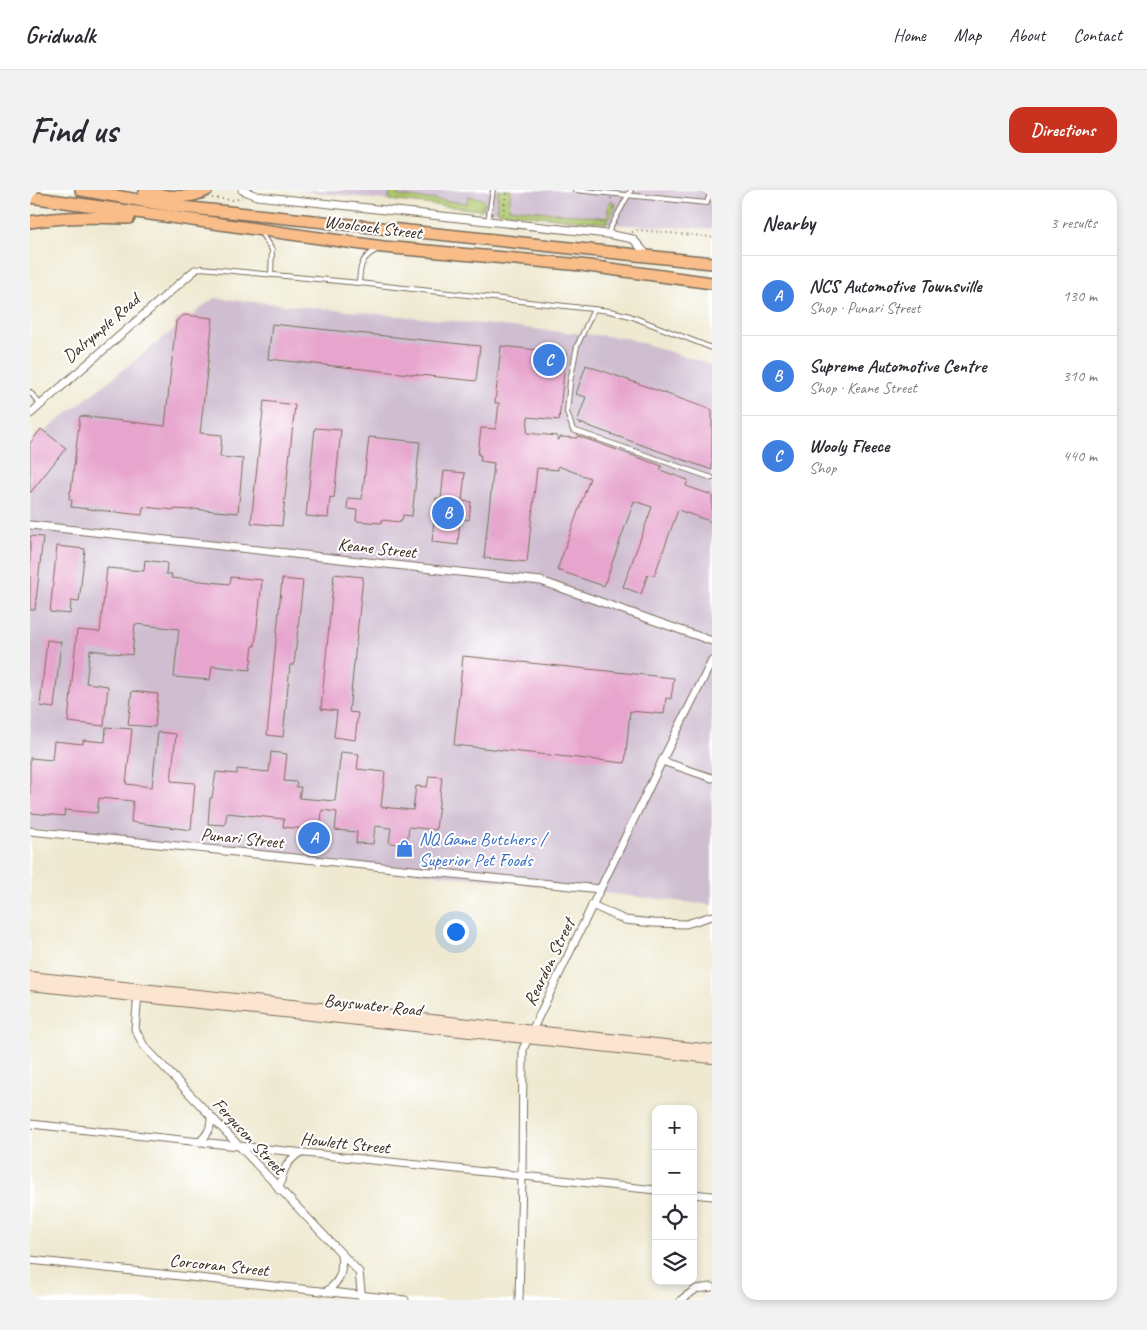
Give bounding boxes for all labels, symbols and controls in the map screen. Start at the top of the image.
text: Gridwalk [25,20,95,50]
text: Home [893,24,926,46]
text: Map [954,24,981,46]
text: About [1009,24,1045,46]
text: Contact [1073,24,1122,46]
button: Directions [1009,107,1117,153]
text: Find us [30,108,117,153]
street label: Woolcock Street [323,210,425,244]
text: Nearby [762,210,815,236]
text: 3 results [1050,213,1097,233]
text: NCS Automotive Townsville [809,274,982,298]
text: A [774,286,782,306]
text: 130 m [1063,286,1097,306]
street label: Dalrymple Road [58,287,146,367]
text: Shop · Punari Street [809,298,921,318]
pin: C [533,341,565,379]
text: Supreme Automotive Centre [809,354,986,378]
text: B [774,366,782,386]
text: 310 m [1063,366,1097,386]
text: Shop · Keane Street [809,378,917,398]
text: Wooly Fleece [809,434,889,458]
text: C [774,446,782,466]
text: 440 m [1063,446,1097,466]
text: Shop [809,458,836,478]
pin: B [432,494,464,532]
street label: Keane Street [337,533,419,563]
pin: A [298,819,330,857]
street label: Punari Street [200,823,286,853]
place label: NQ Game Butchers / Superior Pet Foods [419,828,550,871]
shop icon: NQ Game Butchers / Superior Pet Foods [395,839,415,859]
street label: Reardon Street [518,912,581,1009]
your location [443,919,469,945]
street label: Bayswater Road [323,989,426,1021]
street label: Ferguson Street [208,1093,292,1180]
map controls [652,1105,697,1285]
button: + [652,1105,697,1150]
street label: Howlett Street [299,1127,393,1159]
button: − [652,1150,697,1195]
button: locate [652,1195,697,1240]
button: layers [652,1240,697,1285]
street label: Corcoran Street [169,1249,271,1281]

